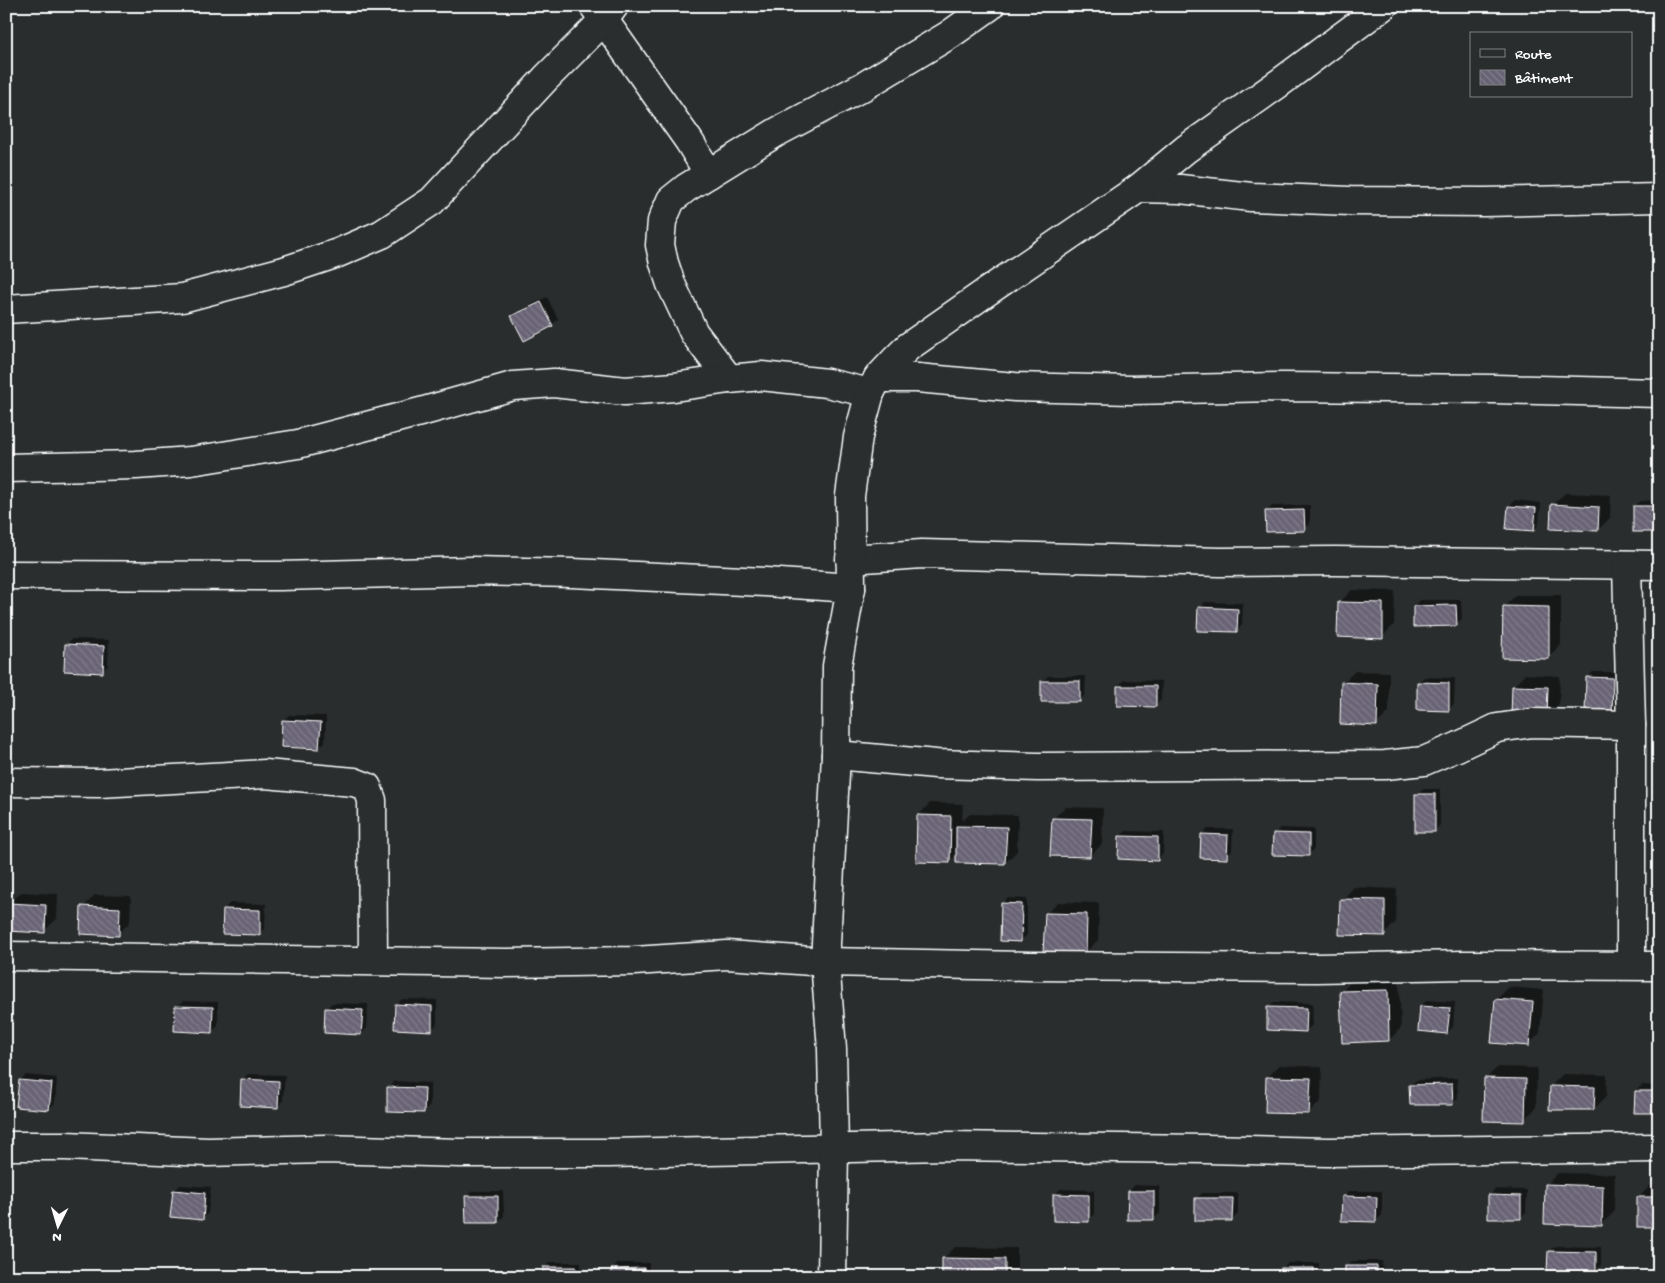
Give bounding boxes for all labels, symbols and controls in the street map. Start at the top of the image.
legend [1470,32,1632,98]
text: Route [1515,46,1552,64]
text: Bâtiment [1514,70,1574,88]
north arrow [32,1200,82,1250]
text: N [52,1228,62,1245]

